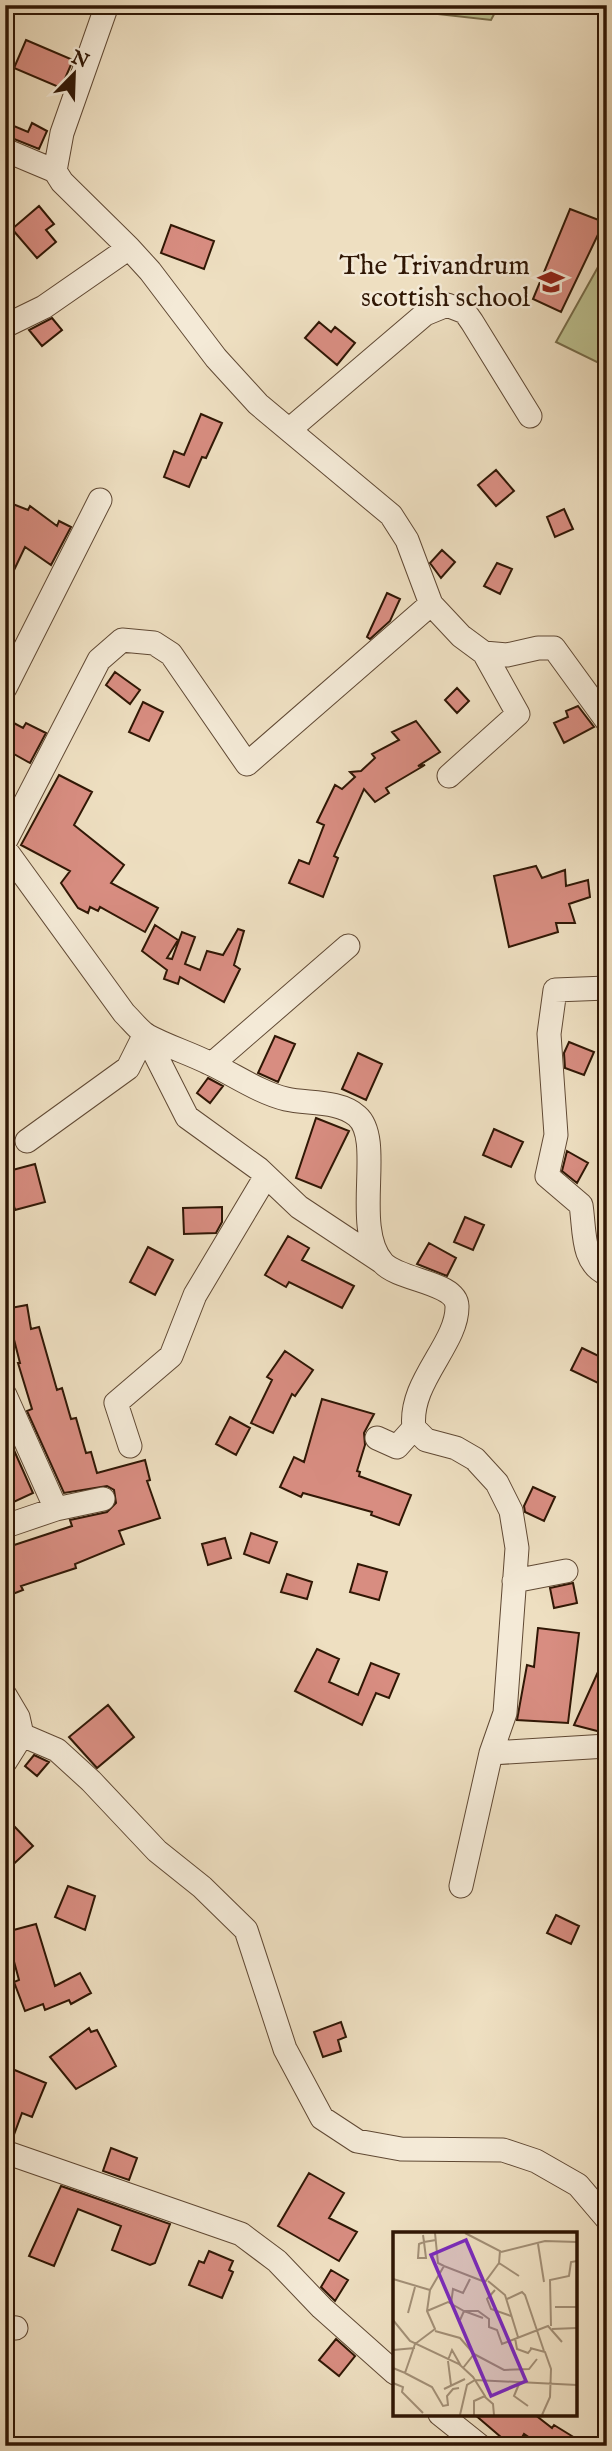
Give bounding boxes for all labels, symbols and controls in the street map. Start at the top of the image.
north arrow [38,38,108,108]
text: N [67,46,93,75]
place label: The Trivandrum scottish school [339,249,530,316]
school or university icon: The Trivandrum scottish school [536,267,566,297]
inset map [393,2232,577,2416]

